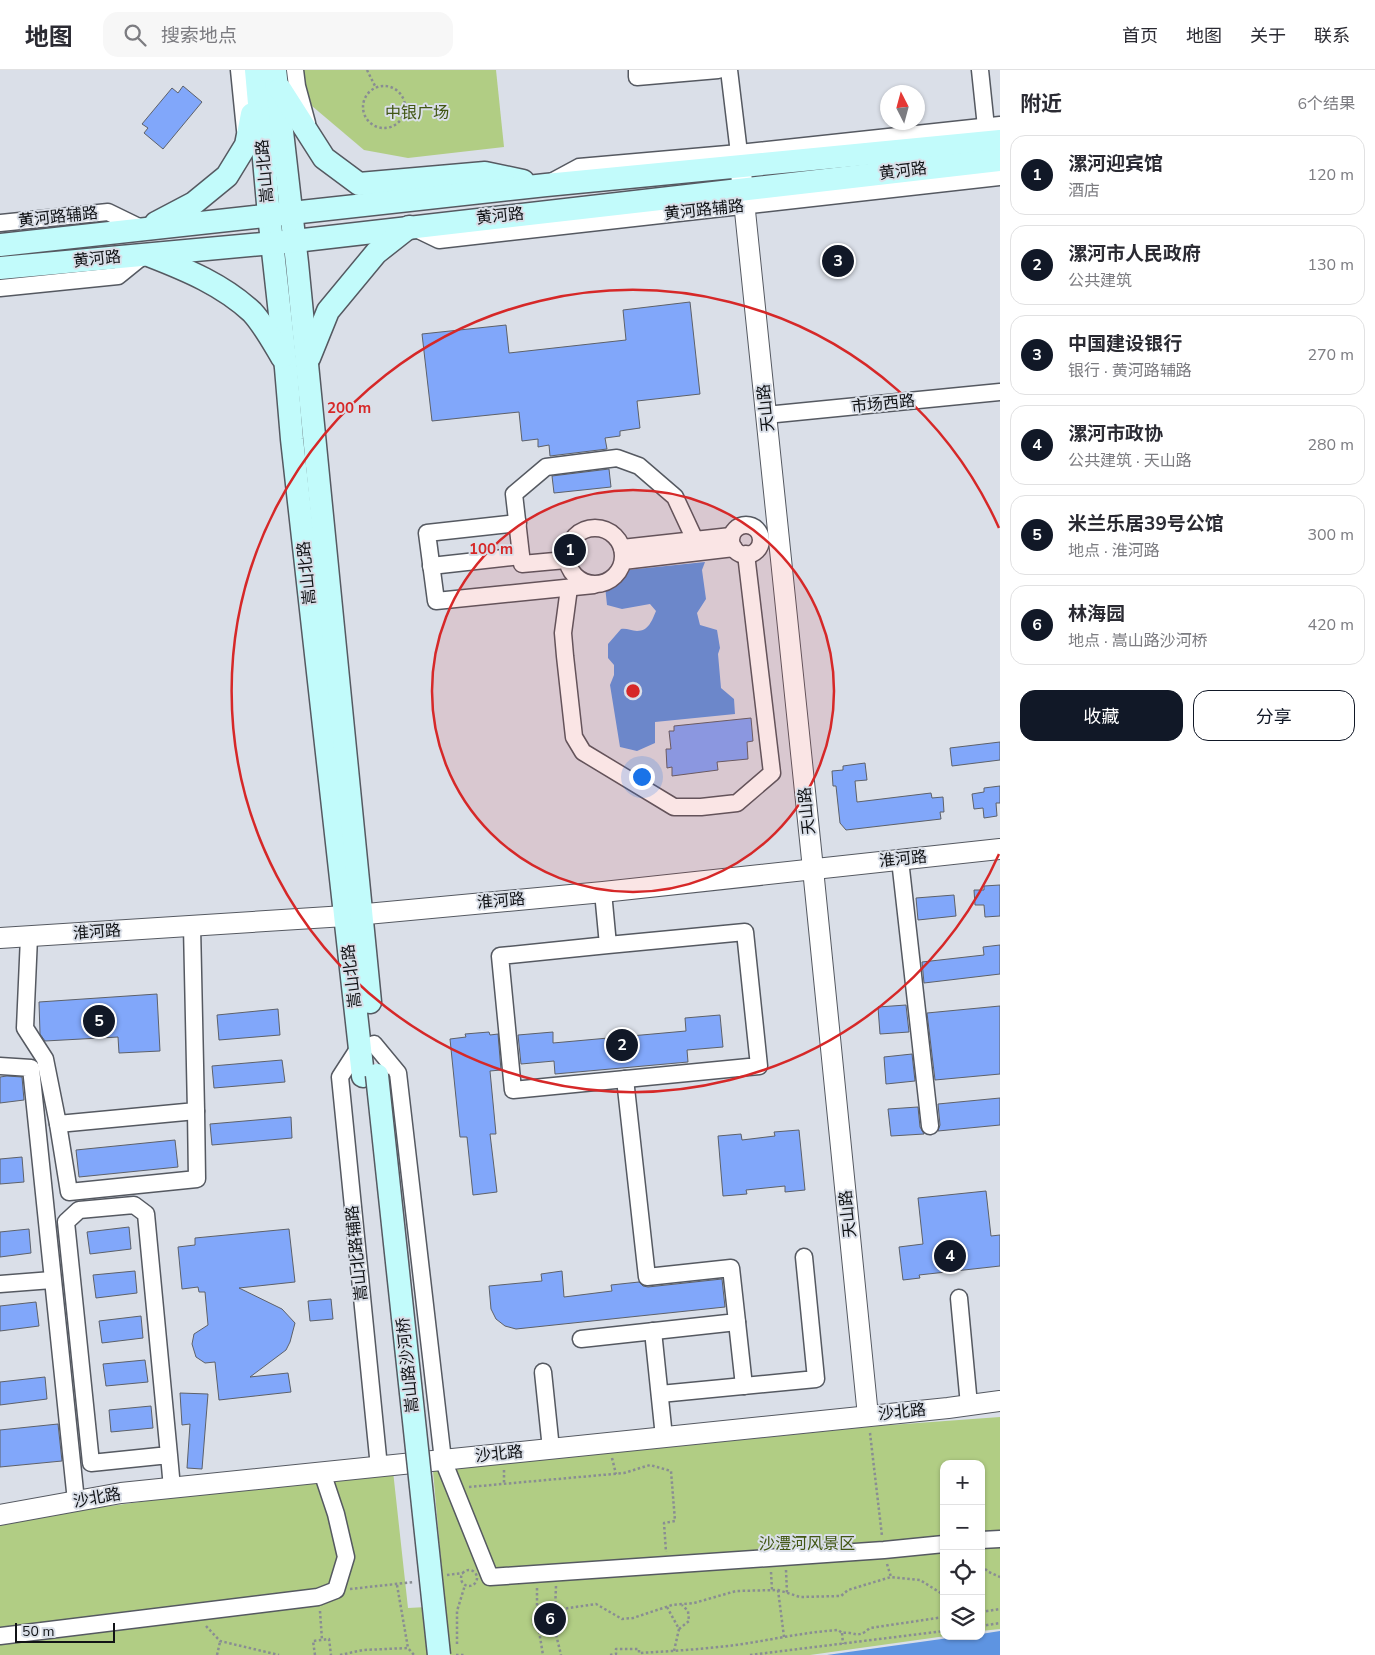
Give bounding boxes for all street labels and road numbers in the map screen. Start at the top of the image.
street label: 嵩山北路 [251,138,279,204]
street label: 黄河路 [878,157,928,185]
street label: 黄河路辅路 [663,195,745,225]
street label: 黄河路辅路 [17,202,99,232]
street label: 黄河路 [475,203,525,229]
street label: 黄河路 [72,246,122,272]
street label: 天山路 [753,383,779,433]
street label: 市场西路 [850,390,916,418]
street label: 嵩山北路 [293,540,321,606]
street label: 天山路 [794,786,820,836]
street label: 淮河路 [878,846,928,872]
street label: 淮河路 [476,888,526,914]
street label: 淮河路 [72,919,122,945]
street label: 嵩山北路 [337,943,367,1009]
street label: 天山路 [835,1189,861,1239]
street label: 嵩山北路辅路 [341,1204,373,1302]
street label: 嵩山路沙河桥 [392,1316,424,1414]
street label: 沙北路 [877,1399,927,1425]
street label: 沙北路 [474,1441,524,1467]
street label: 沙北路 [71,1483,123,1513]

